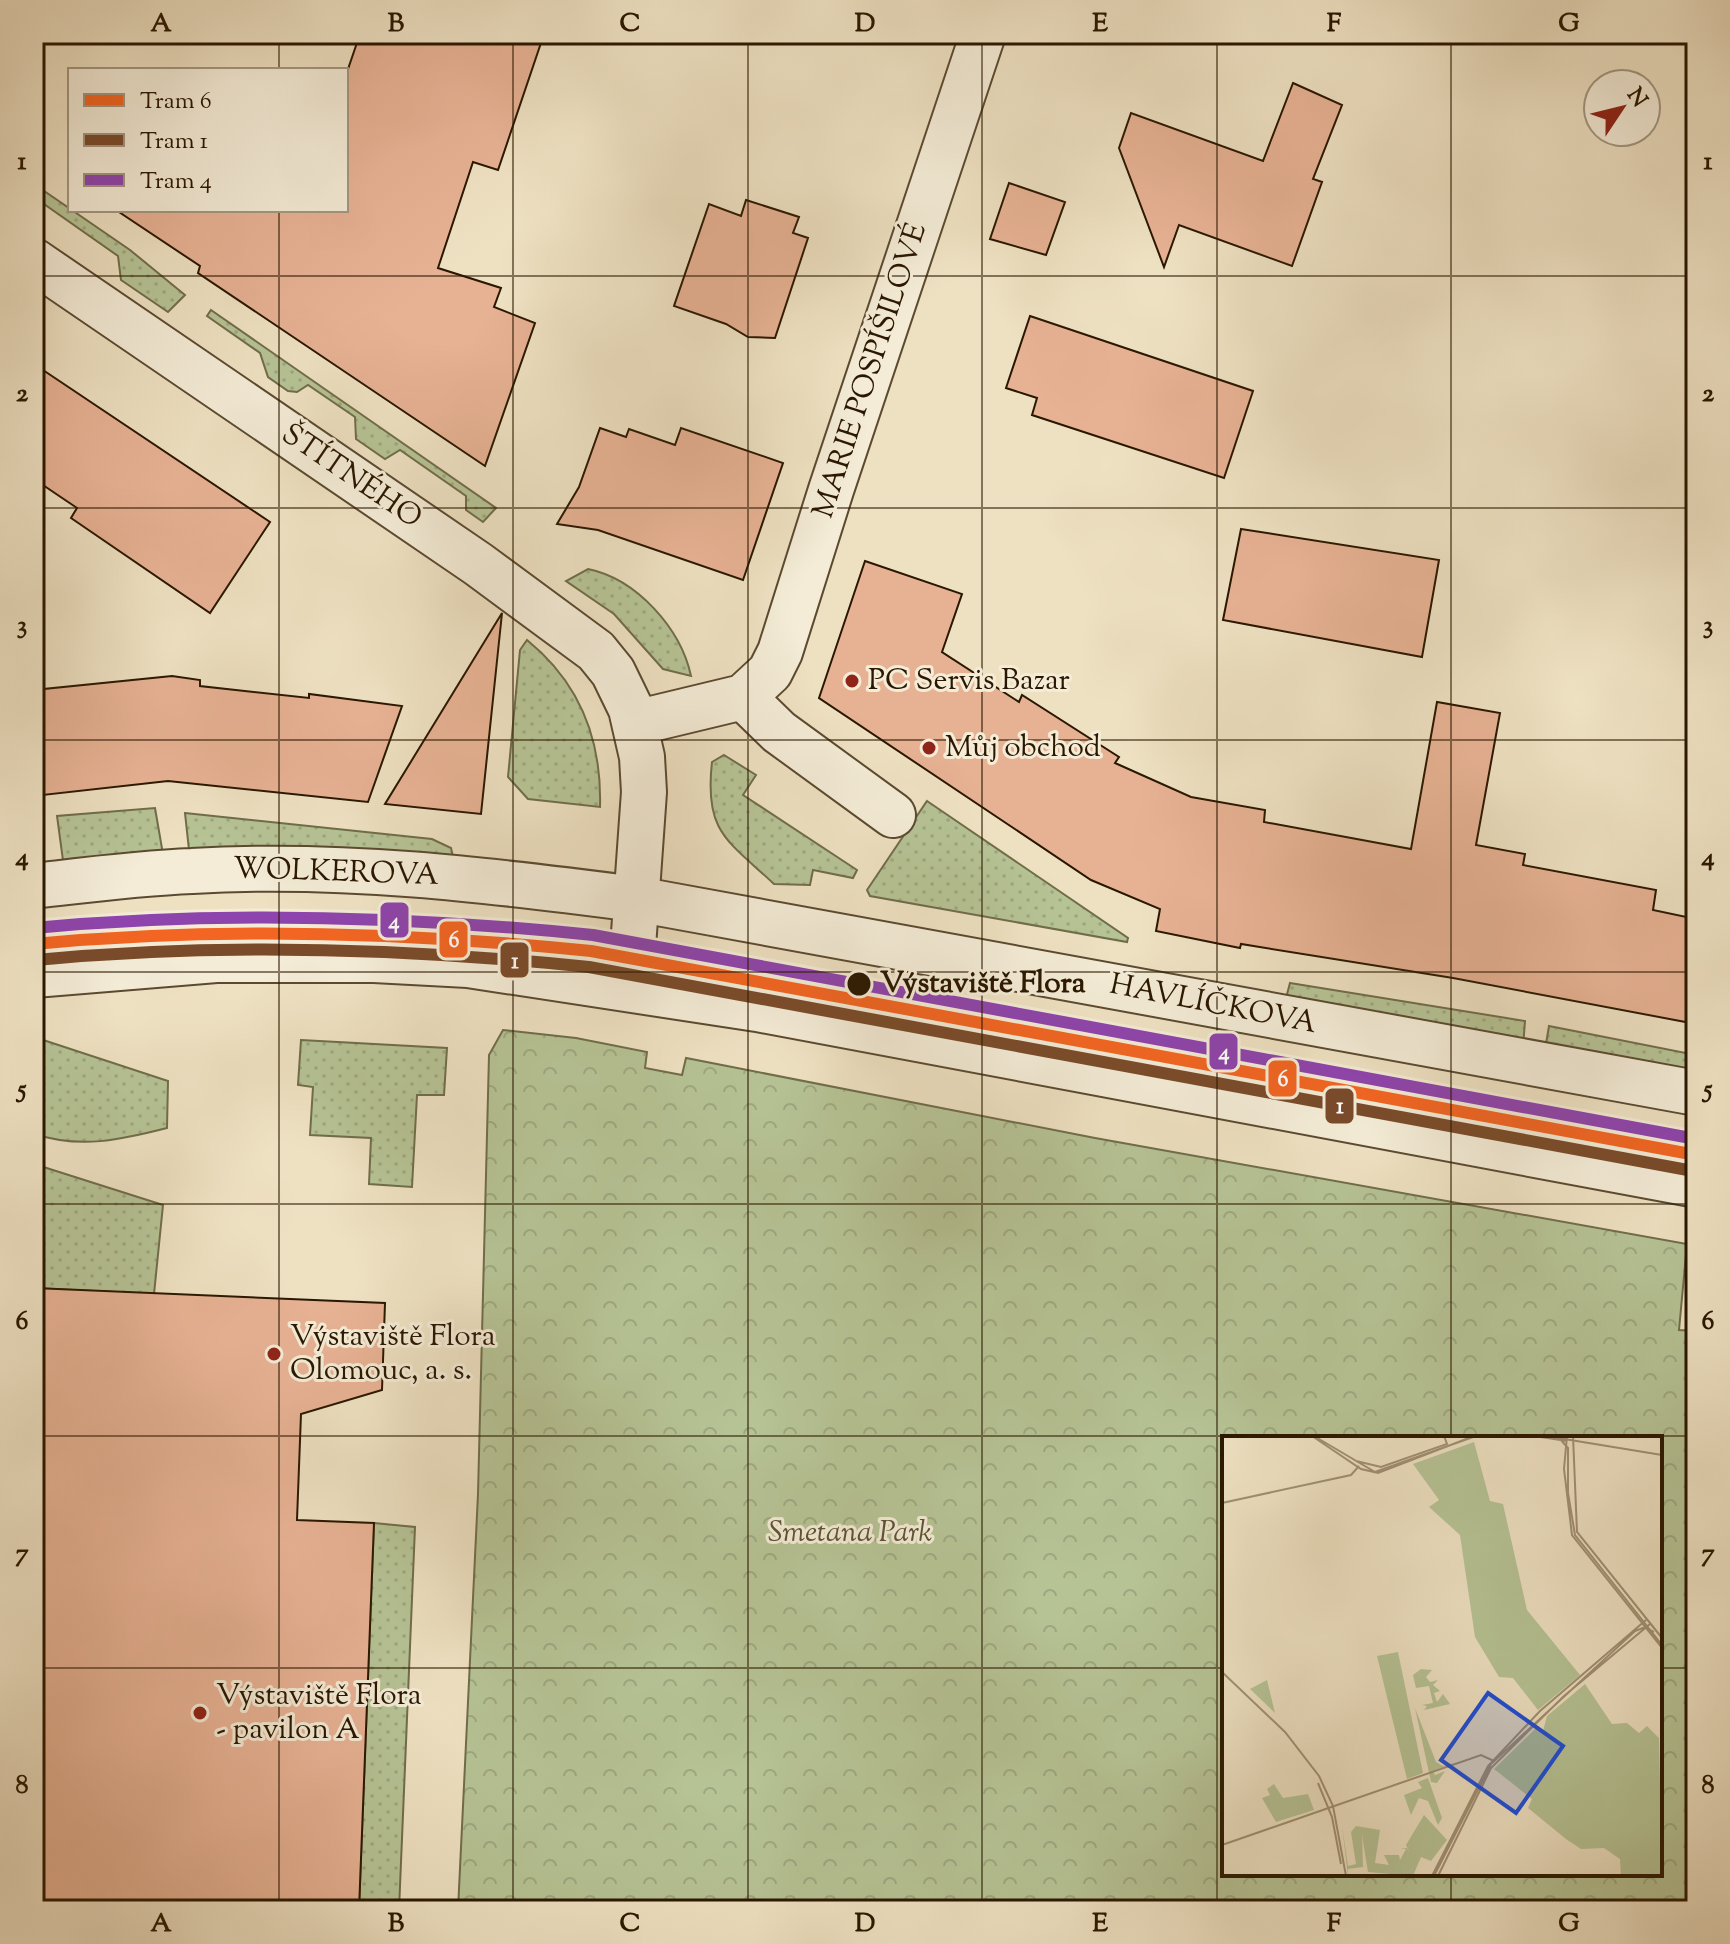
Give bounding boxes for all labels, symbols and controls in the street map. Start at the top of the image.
text: A [150,6,172,43]
text: B [388,6,405,43]
text: C [620,6,640,43]
text: D [855,6,875,43]
text: E [1092,6,1108,43]
text: F [1327,6,1342,43]
text: G [1558,6,1580,43]
legend [68,68,348,212]
north arrow [1582,68,1662,148]
text: N [1618,82,1654,115]
text: Tram 6 [140,85,212,119]
text: Tram 1 [140,125,208,159]
text: 1 [18,144,27,181]
text: 1 [1704,144,1713,181]
text: Tram 4 [140,165,212,199]
street label: MARIE POSPÍŠILOVÉ [803,218,939,524]
text: 2 [16,376,29,413]
text: 2 [1702,376,1715,413]
street label: ŠTÍTNÉHO [272,414,430,540]
text: 3 [17,608,27,645]
text: 3 [1703,608,1713,645]
place label: PC Servis Bazar [868,660,1070,703]
marker: PC Servis Bazar [843,672,861,690]
place label: Můj obchod [945,727,1101,770]
marker: Můj obchod [920,739,938,757]
text: 4 [14,840,29,877]
text: 4 [1700,840,1715,877]
street label: WOLKEROVA [232,848,440,898]
line badge: 4 [379,901,410,939]
text: 4 [387,907,400,939]
line badge: 6 [438,920,469,959]
text: 6 [449,926,460,958]
line badge: 1 [499,941,530,979]
text: 1 [511,947,519,979]
place label: Výstaviště Flora [880,963,1086,1006]
street label: HAVLÍČKOVA [1106,964,1320,1046]
marker: Výstaviště Flora [845,970,873,998]
line badge: 4 [1208,1032,1239,1071]
text: 4 [1217,1038,1230,1070]
line badge: 6 [1267,1059,1298,1098]
text: 6 [1278,1065,1289,1097]
text: 5 [16,1072,27,1109]
text: 5 [1702,1072,1713,1109]
line badge: 1 [1324,1087,1355,1125]
text: 1 [1336,1092,1344,1124]
text: 6 [16,1304,29,1341]
text: 6 [1702,1304,1715,1341]
place label: Výstaviště Flora Olomouc, a. s. [290,1316,496,1393]
marker: Výstaviště Flora Olomouc, a. s. [265,1345,283,1363]
inset map [1222,1436,1662,1876]
park label: Smetana Park [768,1512,932,1555]
text: 7 [15,1536,29,1573]
text: 7 [1701,1536,1715,1573]
place label: Výstaviště Flora - pavilon A [216,1675,422,1752]
marker: Výstaviště Flora - pavilon A [191,1704,209,1722]
text: 8 [15,1768,29,1805]
text: 8 [1701,1768,1715,1805]
text: A [150,1906,172,1943]
text: B [388,1906,405,1943]
text: C [620,1906,640,1943]
text: D [855,1906,875,1943]
text: E [1092,1906,1108,1943]
text: F [1327,1906,1342,1943]
text: G [1558,1906,1580,1943]

